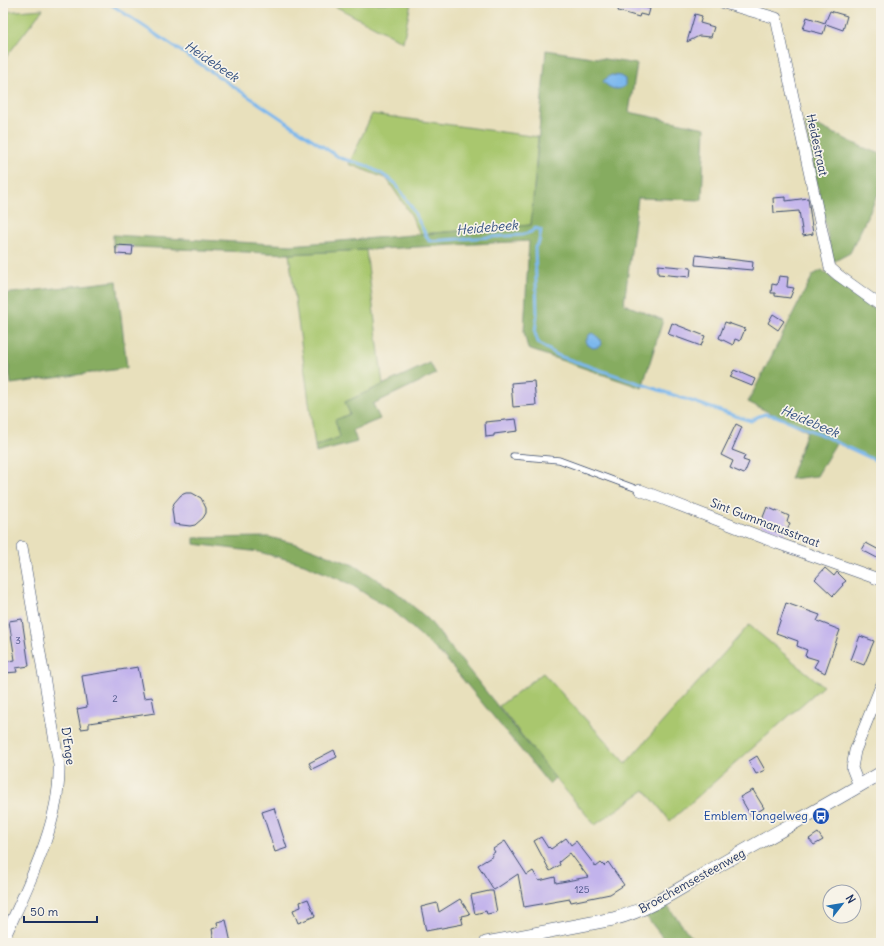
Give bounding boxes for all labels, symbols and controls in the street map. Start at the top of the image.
water label: Heidebeek [181,37,243,86]
street label: Heidestraat [804,112,831,177]
water label: Heidebeek [456,216,520,239]
water label: Heidebeek [778,402,843,442]
street label: Sint Gummarusstraat [708,495,822,550]
house number: 3 [15,634,21,647]
house number: 2 [112,692,118,705]
street label: D'Enge [58,726,79,766]
bus stop icon: Emblem Tongelweg [811,806,831,826]
place label: Emblem Tongelweg [704,808,808,823]
street label: Broechemsesteenweg [636,845,748,916]
house number: 125 [574,883,590,896]
north arrow [822,884,862,924]
text: N [843,892,859,906]
scale bar [24,898,97,924]
text: 50 m [30,904,59,919]

